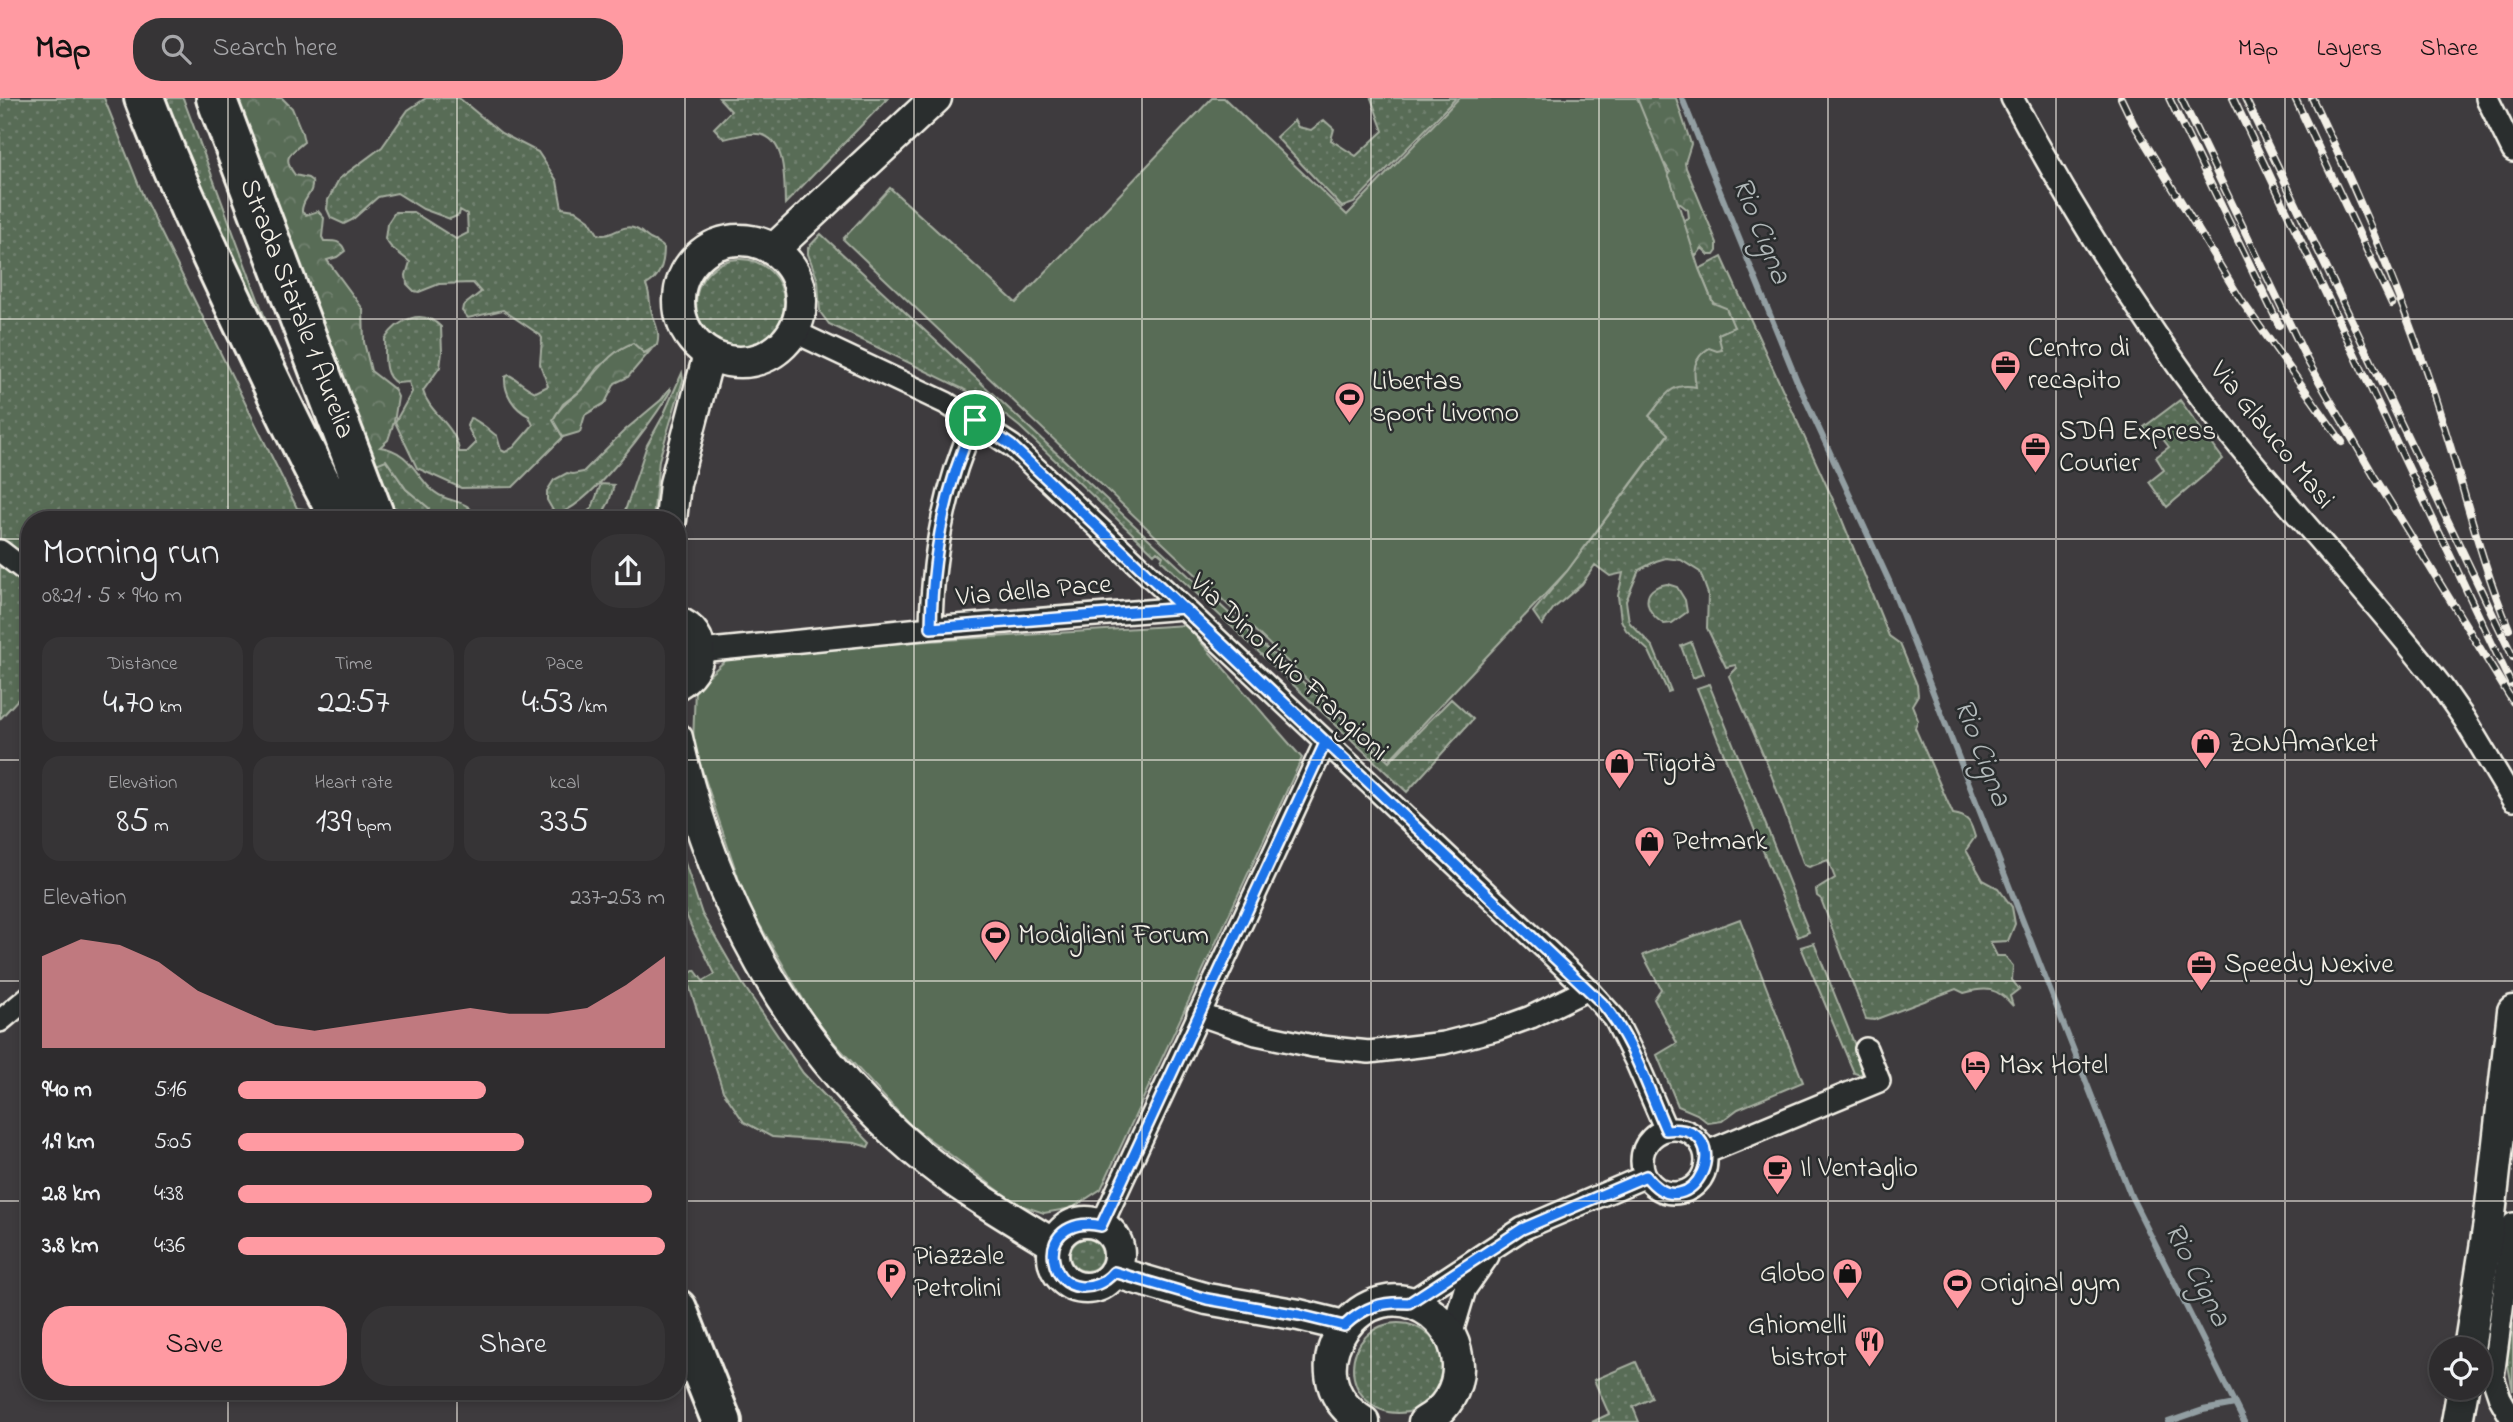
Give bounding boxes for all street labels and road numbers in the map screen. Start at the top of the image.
street label: Strada Statale 1 Aurelia [227,173,365,445]
street label: Via Glauco Masi [2198,352,2344,519]
street label: Via Dino Livio Frangioni [1178,564,1397,772]
street label: Via della Pace [953,565,1114,619]

